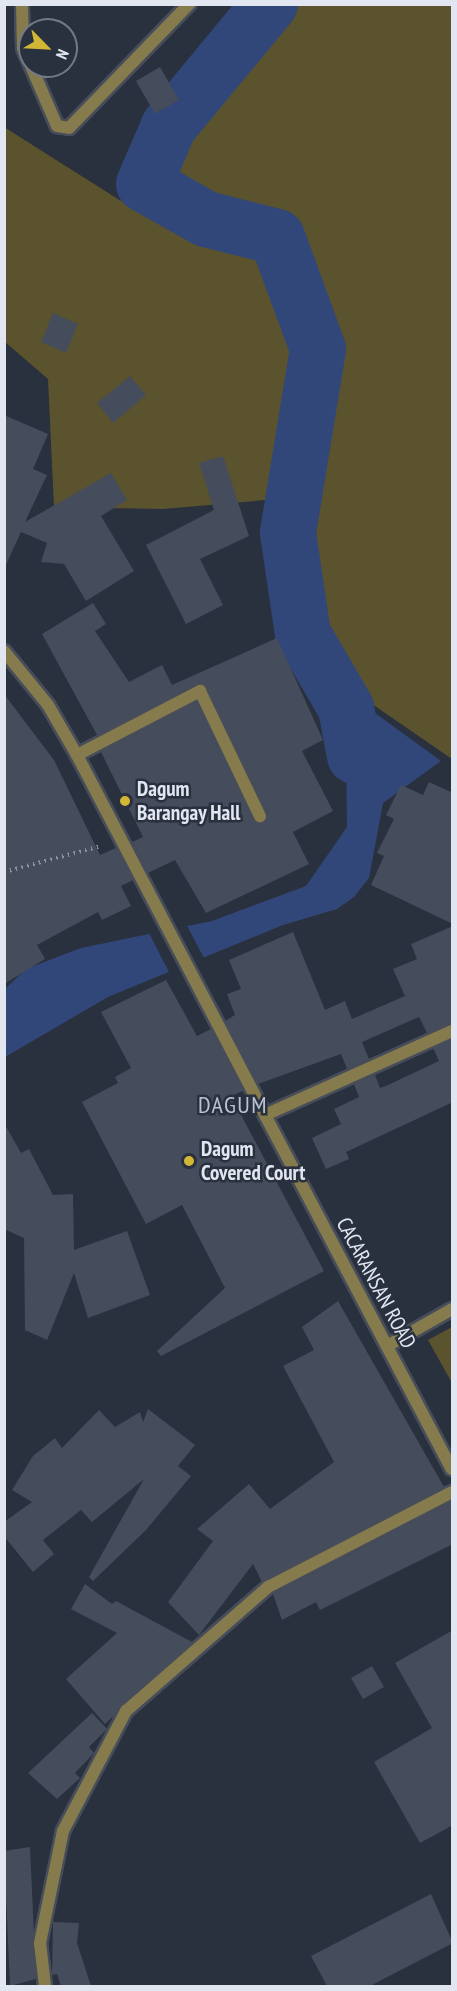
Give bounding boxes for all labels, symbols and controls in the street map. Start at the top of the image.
north arrow [18,18,78,78]
text: N [52,46,74,63]
place label: Dagum Barangay Hall [137,776,241,826]
marker: Dagum Barangay Hall [118,794,132,808]
district label: DAGUM [198,1091,268,1119]
place label: Dagum Covered Court [201,1136,306,1186]
marker: Dagum Covered Court [182,1154,196,1168]
street label: CACARANSAN ROAD [331,1213,421,1353]

